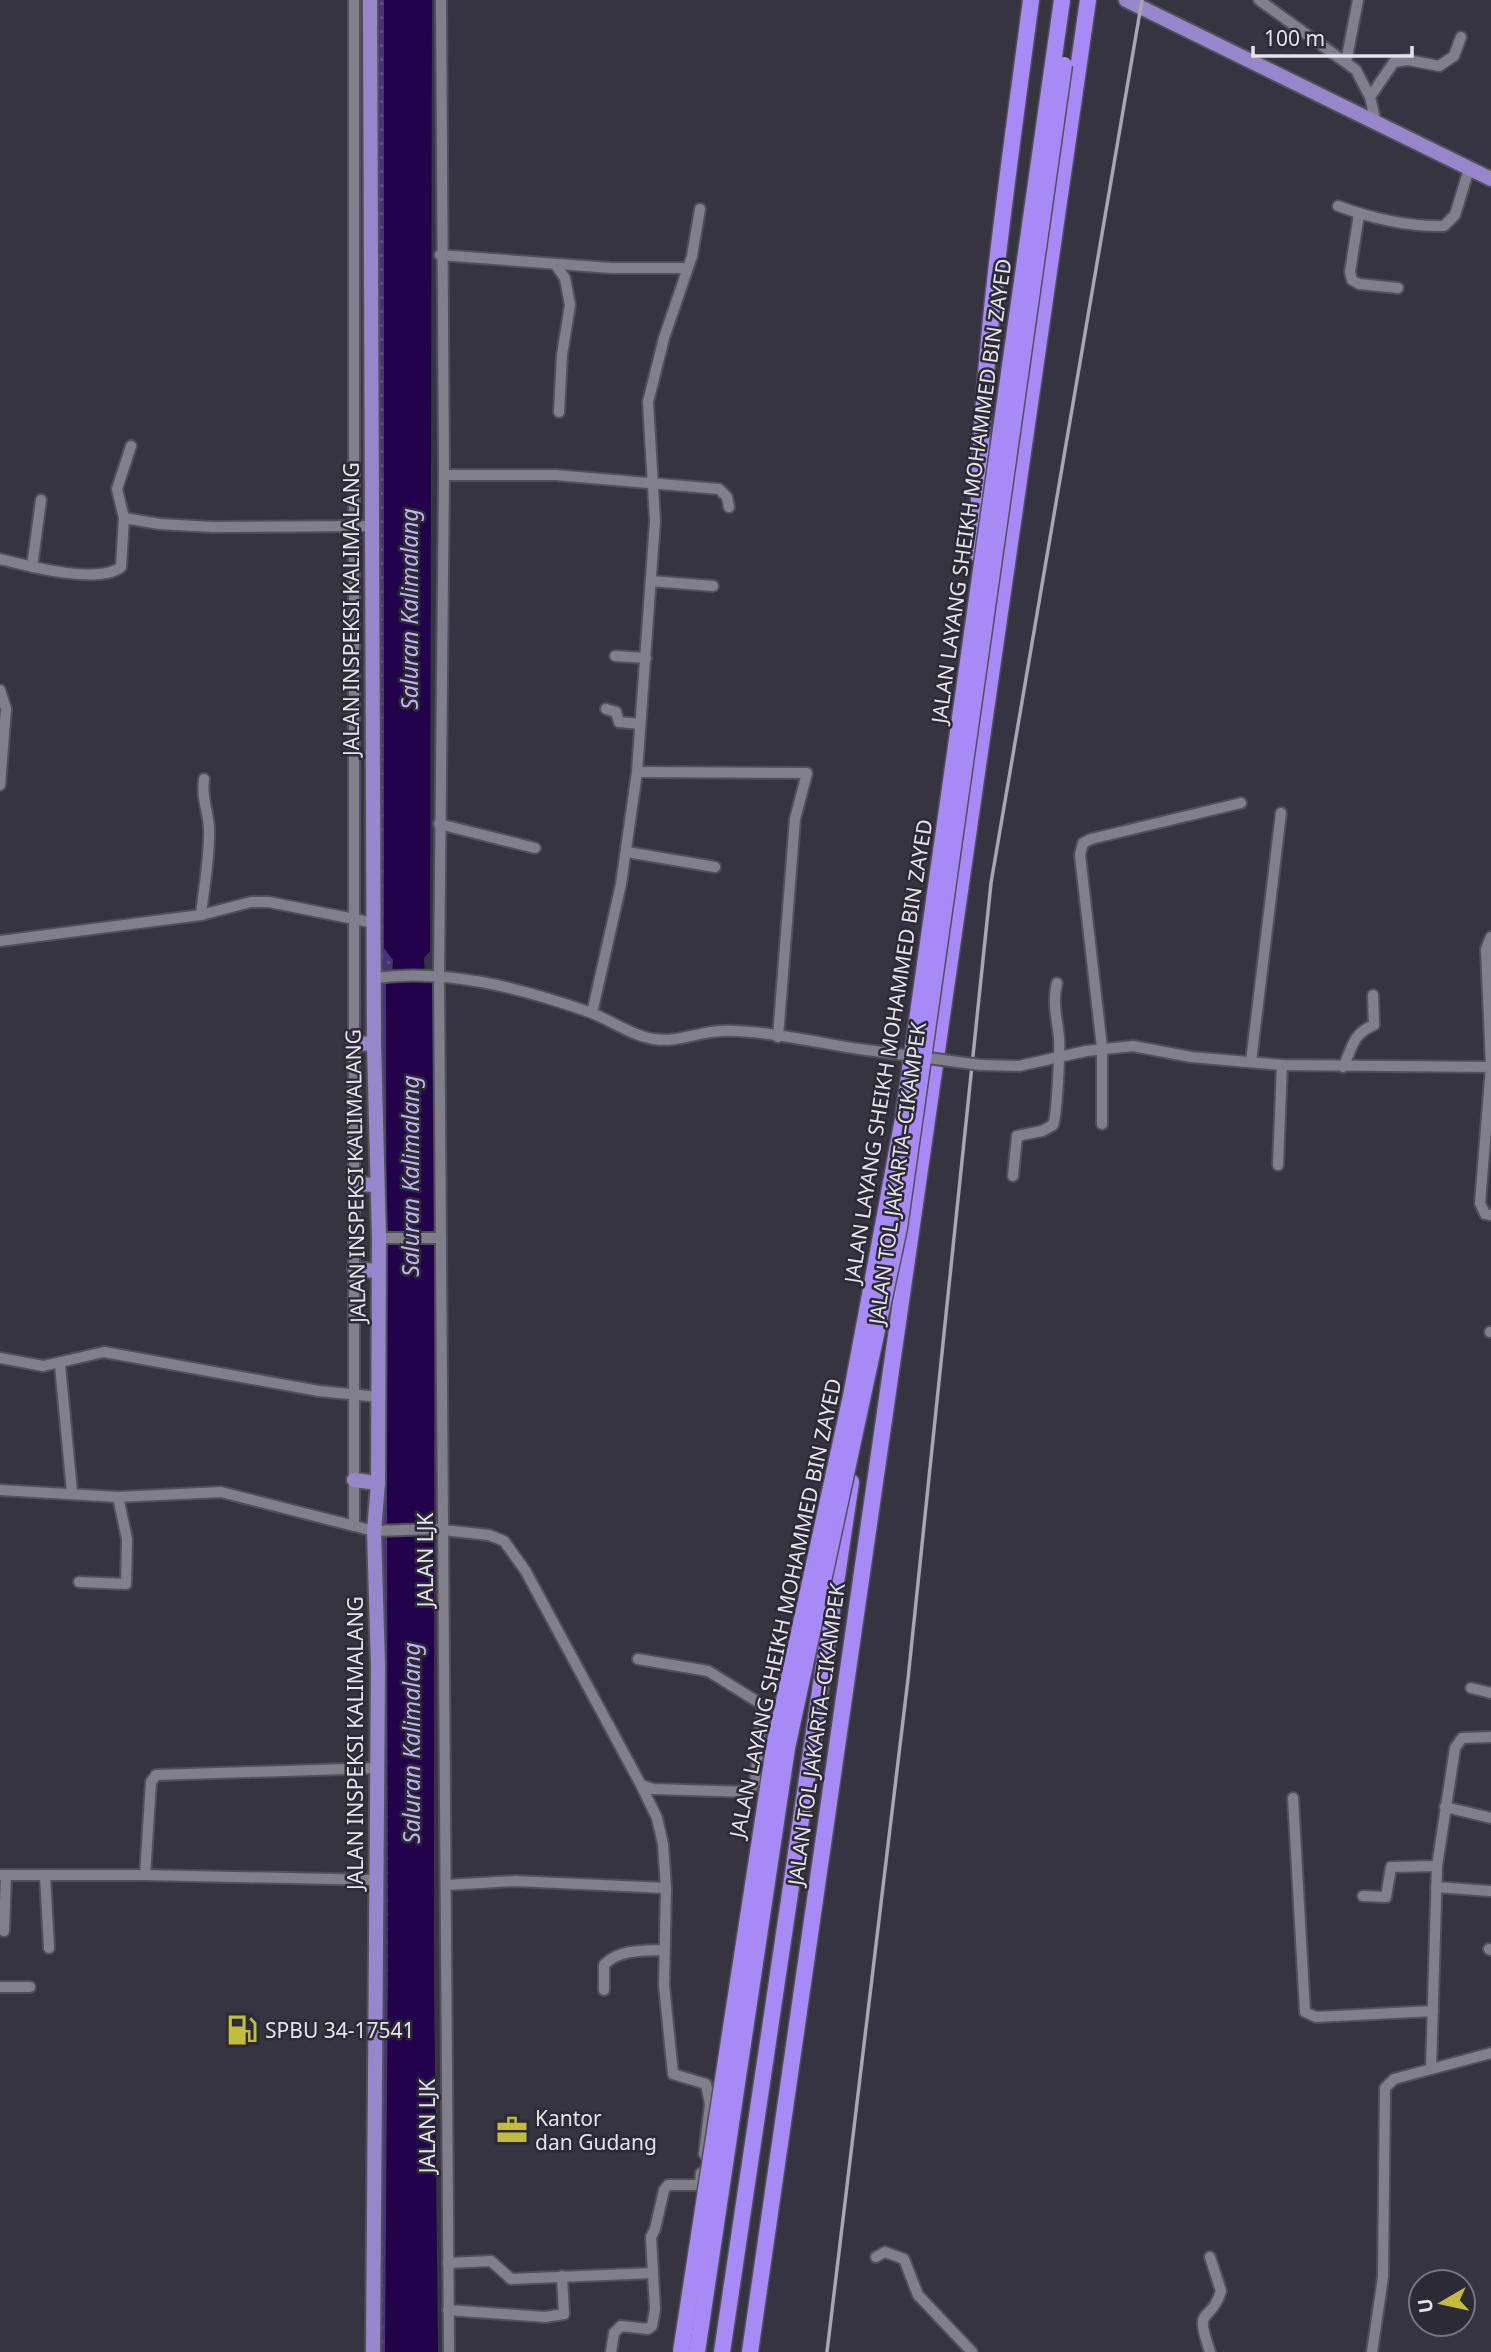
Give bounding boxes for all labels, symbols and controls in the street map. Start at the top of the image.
scale bar [1253,14,1412,58]
text: 100 m [1264,24,1325,52]
street label: JALAN LAYANG SHEIKH MOHAMMED BIN ZAYED [924,257,1018,727]
street label: JALAN INSPEKSI KALIMALANG [337,462,365,758]
water label: Saluran Kalimalang [393,508,425,710]
street label: JALAN LAYANG SHEIKH MOHAMMED BIN ZAYED [837,817,939,1287]
street label: JALAN TOL JAKARTA–CIKAMPEK [862,1020,932,1328]
street label: JALAN INSPEKSI KALIMALANG [338,1029,372,1325]
water label: Saluran Kalimalang [394,1075,426,1277]
street label: JALAN LAYANG SHEIKH MOHAMMED BIN ZAYED [722,1376,847,1842]
street label: JALAN LJK [411,1513,439,1609]
street label: JALAN TOL JAKARTA–CIKAMPEK [781,1581,851,1889]
street label: JALAN INSPEKSI KALIMALANG [341,1596,369,1892]
water label: Saluran Kalimalang [395,1642,427,1844]
fuel station icon: SPBU 34-17541 [225,2013,259,2047]
place label: SPBU 34-17541 [265,2016,415,2044]
street label: JALAN LJK [413,2079,441,2175]
place label: Kantor dan Gudang [535,2104,657,2156]
office icon: Kantor dan Gudang [495,2113,529,2147]
north arrow [1407,2268,1477,2338]
text: U [1411,2297,1439,2315]

